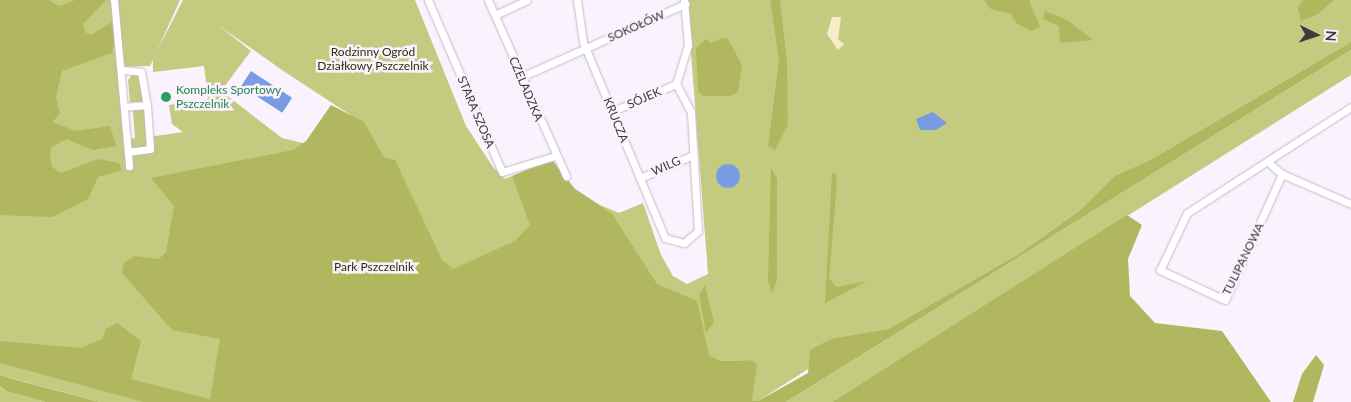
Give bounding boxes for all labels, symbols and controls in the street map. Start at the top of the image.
street label: SOKOŁÓW [605,7,667,45]
north arrow [1291,10,1341,60]
text: N [1323,30,1340,42]
park label: Rodzinny Ogród Działkowy Pszczelnik [317,45,429,73]
street label: CZELADZKA [506,55,546,123]
street label: STARA SZOSA [454,74,498,150]
place label: Kompleks Sportowy Pszczelnik [176,83,281,111]
street label: SÓJEK [625,84,663,112]
marker: Kompleks Sportowy Pszczelnik [160,91,172,103]
street label: KRUCZA [600,95,632,145]
street label: WILG [649,153,683,179]
street label: TULIPANOWA [1219,220,1267,298]
park label: Park Pszczelnik [334,260,414,274]

